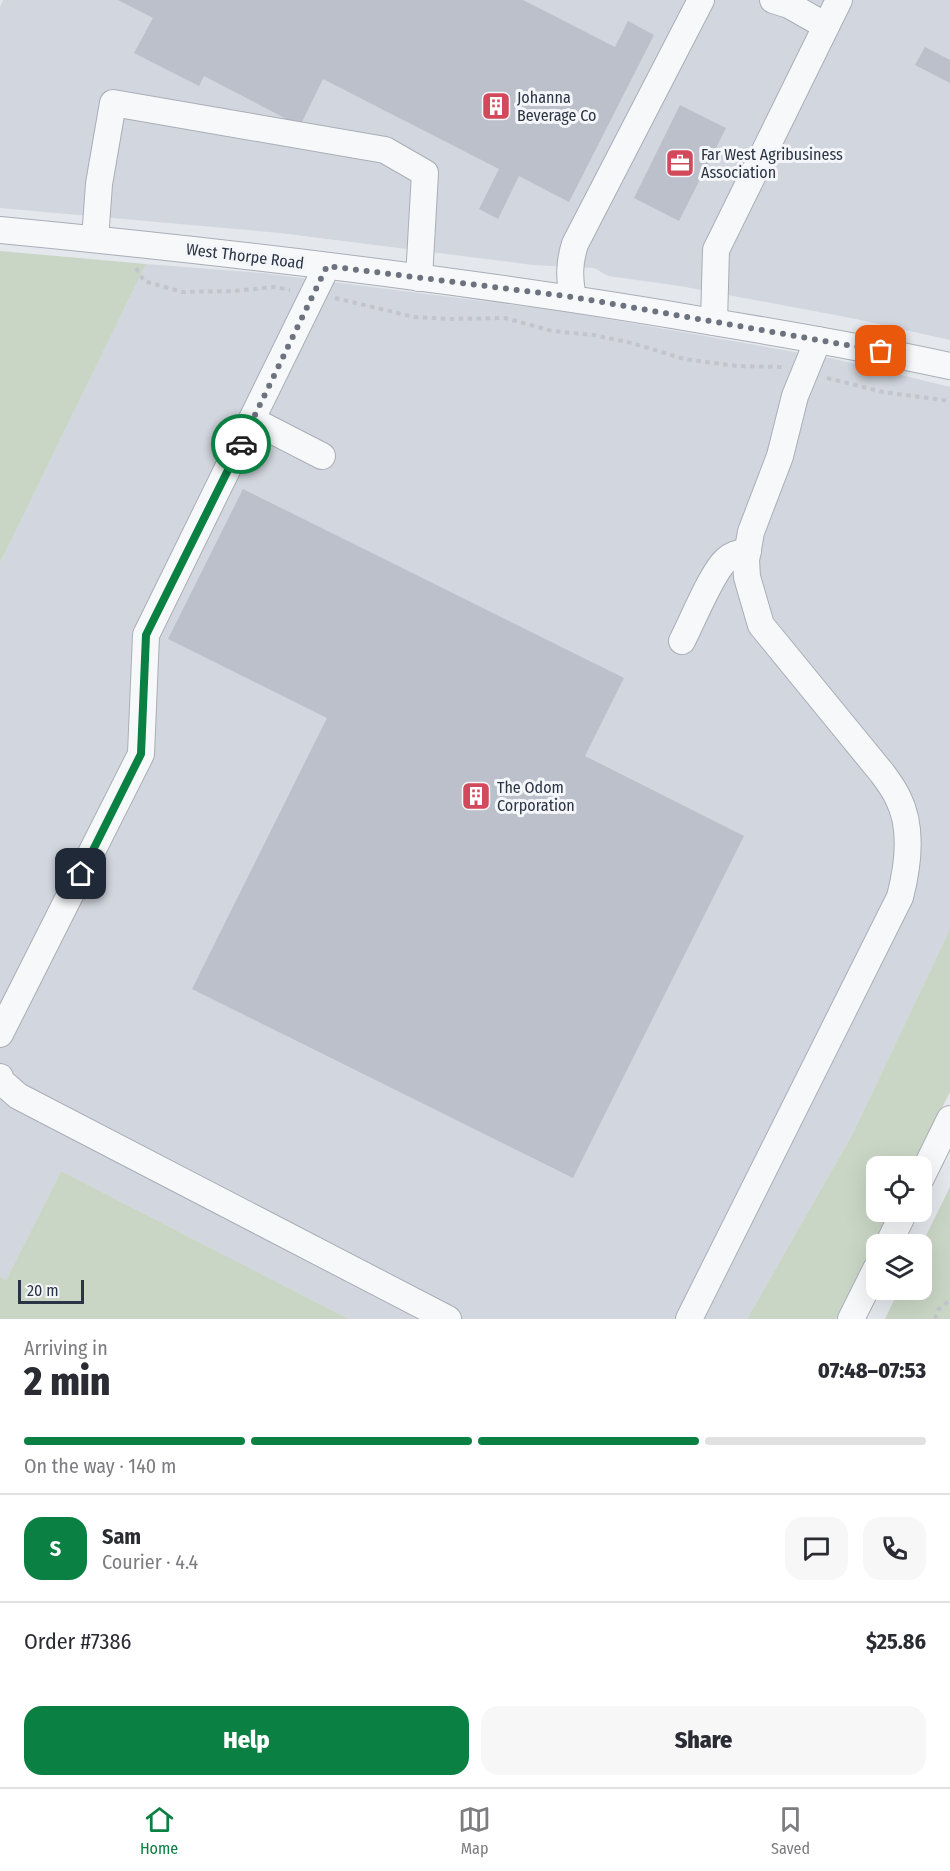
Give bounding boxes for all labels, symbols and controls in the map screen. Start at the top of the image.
place label: Johanna Beverage Co [517,88,596,125]
building icon: Johanna Beverage Co [480,90,512,122]
place label: Far West Agribusiness Association [701,145,843,182]
office icon: Far West Agribusiness Association [664,147,696,179]
street label: West Thorpe Road [185,239,305,273]
pin [855,325,906,376]
icon: bag [864,334,897,367]
courier [211,414,271,474]
icon: car [225,428,258,461]
place label: The Odom Corporation [497,778,575,815]
building icon: The Odom Corporation [460,780,492,812]
pin [55,848,106,899]
icon: home [64,857,97,890]
map controls [866,1156,932,1300]
button: locate [866,1156,932,1222]
button: layers [866,1234,932,1300]
scale bar [18,1277,84,1304]
text: 20 m [27,1281,58,1300]
text: Arriving in [24,1336,108,1360]
text: 07:48–07:53 [818,1357,926,1384]
text: 2 min [24,1359,110,1405]
text: On the way · 140 m [24,1454,176,1478]
button: chat [785,1517,848,1580]
button: phone [863,1517,926,1580]
text: Sam [102,1523,141,1550]
text: S [50,1535,61,1562]
text: Courier · 4.4 [102,1550,198,1574]
text: Order #7386 [24,1628,131,1655]
text: $25.86 [866,1628,926,1655]
button: Help [24,1706,469,1775]
button: Share [481,1706,926,1775]
tab: Home [140,1803,178,1858]
tab: Map [458,1803,491,1858]
tab: Saved [771,1803,810,1858]

